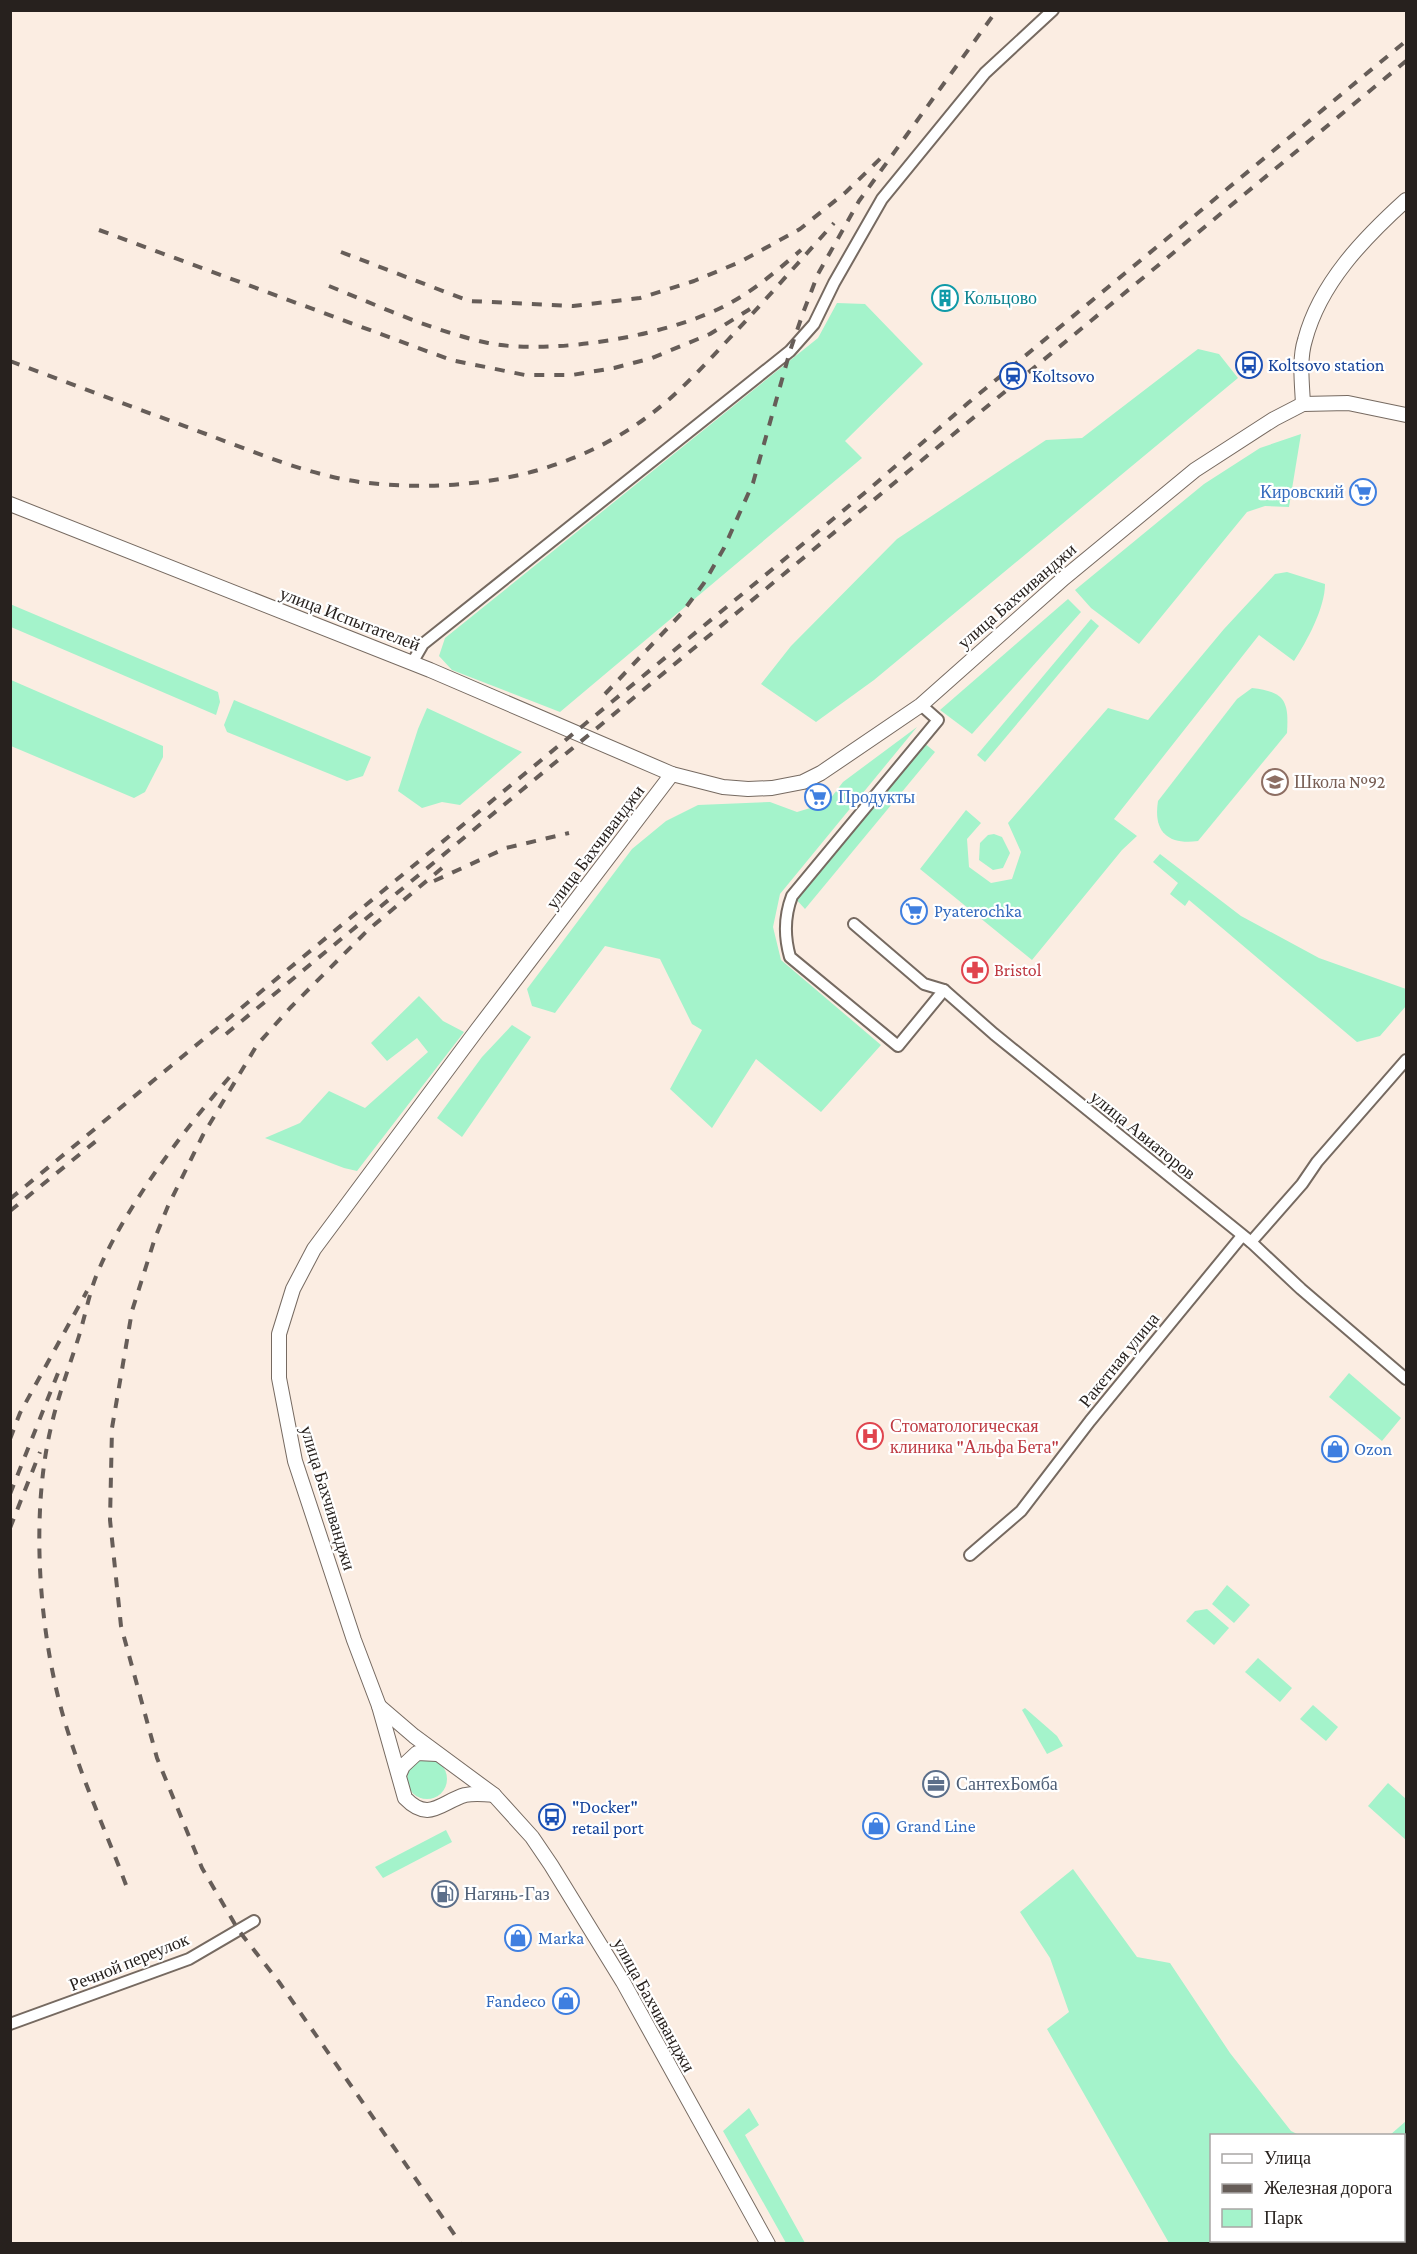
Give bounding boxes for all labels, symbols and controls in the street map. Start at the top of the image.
building icon: Кольцово [930,283,960,313]
place label: Кольцово [964,288,1037,308]
bus stop icon: Koltsovo station [1234,350,1264,380]
place label: Koltsovo station [1268,355,1385,375]
station icon: Koltsovo [998,361,1028,391]
place label: Koltsovo [1032,366,1095,386]
supermarket icon: Кировский [1348,477,1378,507]
place label: Кировский [1260,482,1344,502]
street label: улица Бахчиванджи [954,539,1080,653]
street label: улица Испытателей [277,583,423,655]
school or university icon: Школа №92 [1260,767,1290,797]
place label: Школа №92 [1294,772,1385,792]
street label: улица Бахчиванджи [542,781,648,913]
supermarket icon: Продукты [803,782,833,812]
place label: Продукты [838,787,915,807]
supermarket icon: Pyaterochka [899,896,929,926]
place label: Pyaterochka [934,901,1022,921]
pharmacy icon: Bristol [960,955,990,985]
place label: Bristol [994,960,1042,980]
street label: улица Авиаторов [1086,1086,1200,1184]
street label: Ракетная улица [1075,1309,1163,1411]
place label: Стоматологическая клиника "Альфа Бета" [890,1416,1059,1457]
hospital icon: Стоматологическая клиника "Альфа Бета" [855,1421,885,1451]
street label: улица Бахчиванджи [297,1423,360,1573]
shop icon: Ozon [1320,1434,1350,1464]
place label: Ozon [1354,1439,1393,1459]
office icon: СантехБомба [921,1769,951,1799]
place label: СантехБомба [956,1774,1058,1794]
place label: "Docker" retail port [572,1797,645,1838]
bus stop icon: "Docker" retail port [537,1802,567,1832]
shop icon: Grand Line [861,1811,891,1841]
place label: Grand Line [896,1816,976,1836]
fuel station icon: Нагянь-Газ [430,1879,460,1909]
place label: Нагянь-Газ [464,1884,550,1904]
shop icon: Marka [503,1923,533,1953]
place label: Marka [538,1928,584,1948]
street label: Речной переулок [66,1929,192,1995]
street label: улица Бахчиванджи [609,1935,699,2076]
shop icon: Fandeco [551,1986,581,2016]
place label: Fandeco [486,1991,546,2011]
legend [1210,2134,1405,2242]
text: Улица [1264,2148,1311,2168]
text: Железная дорога [1264,2178,1392,2198]
text: Парк [1264,2208,1303,2228]

